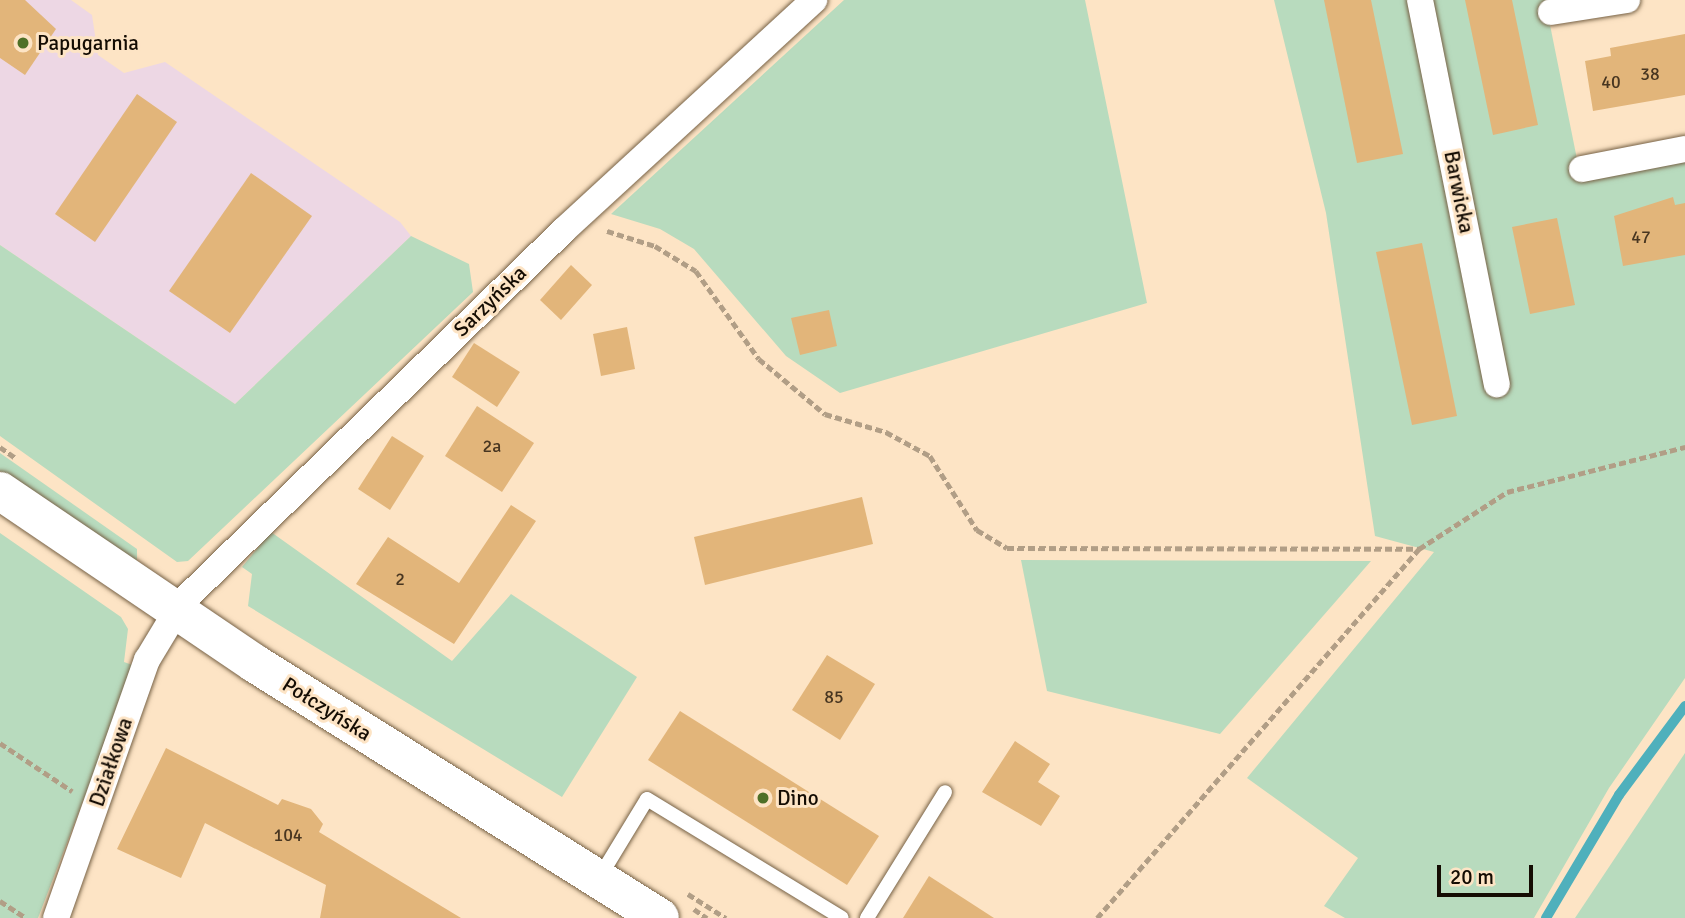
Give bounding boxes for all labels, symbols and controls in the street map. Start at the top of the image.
place label: Papugarnia [37,30,139,56]
marker: Papugarnia [15,35,31,51]
house number: 38 [1640,63,1660,85]
house number: 40 [1601,71,1621,93]
street label: Barwicka [1439,148,1479,236]
house number: 47 [1631,226,1651,248]
street label: Sarzyńska [448,260,532,342]
house number: 2a [483,435,501,457]
house number: 2 [395,568,405,590]
street label: Połczyńska [278,672,376,746]
house number: 85 [824,686,844,708]
street label: Działkowa [84,714,138,810]
place label: Dino [777,785,819,811]
marker: Dino [755,790,771,806]
house number: 104 [273,824,303,846]
scale bar [1440,852,1536,896]
text: 20 m [1450,864,1494,890]

